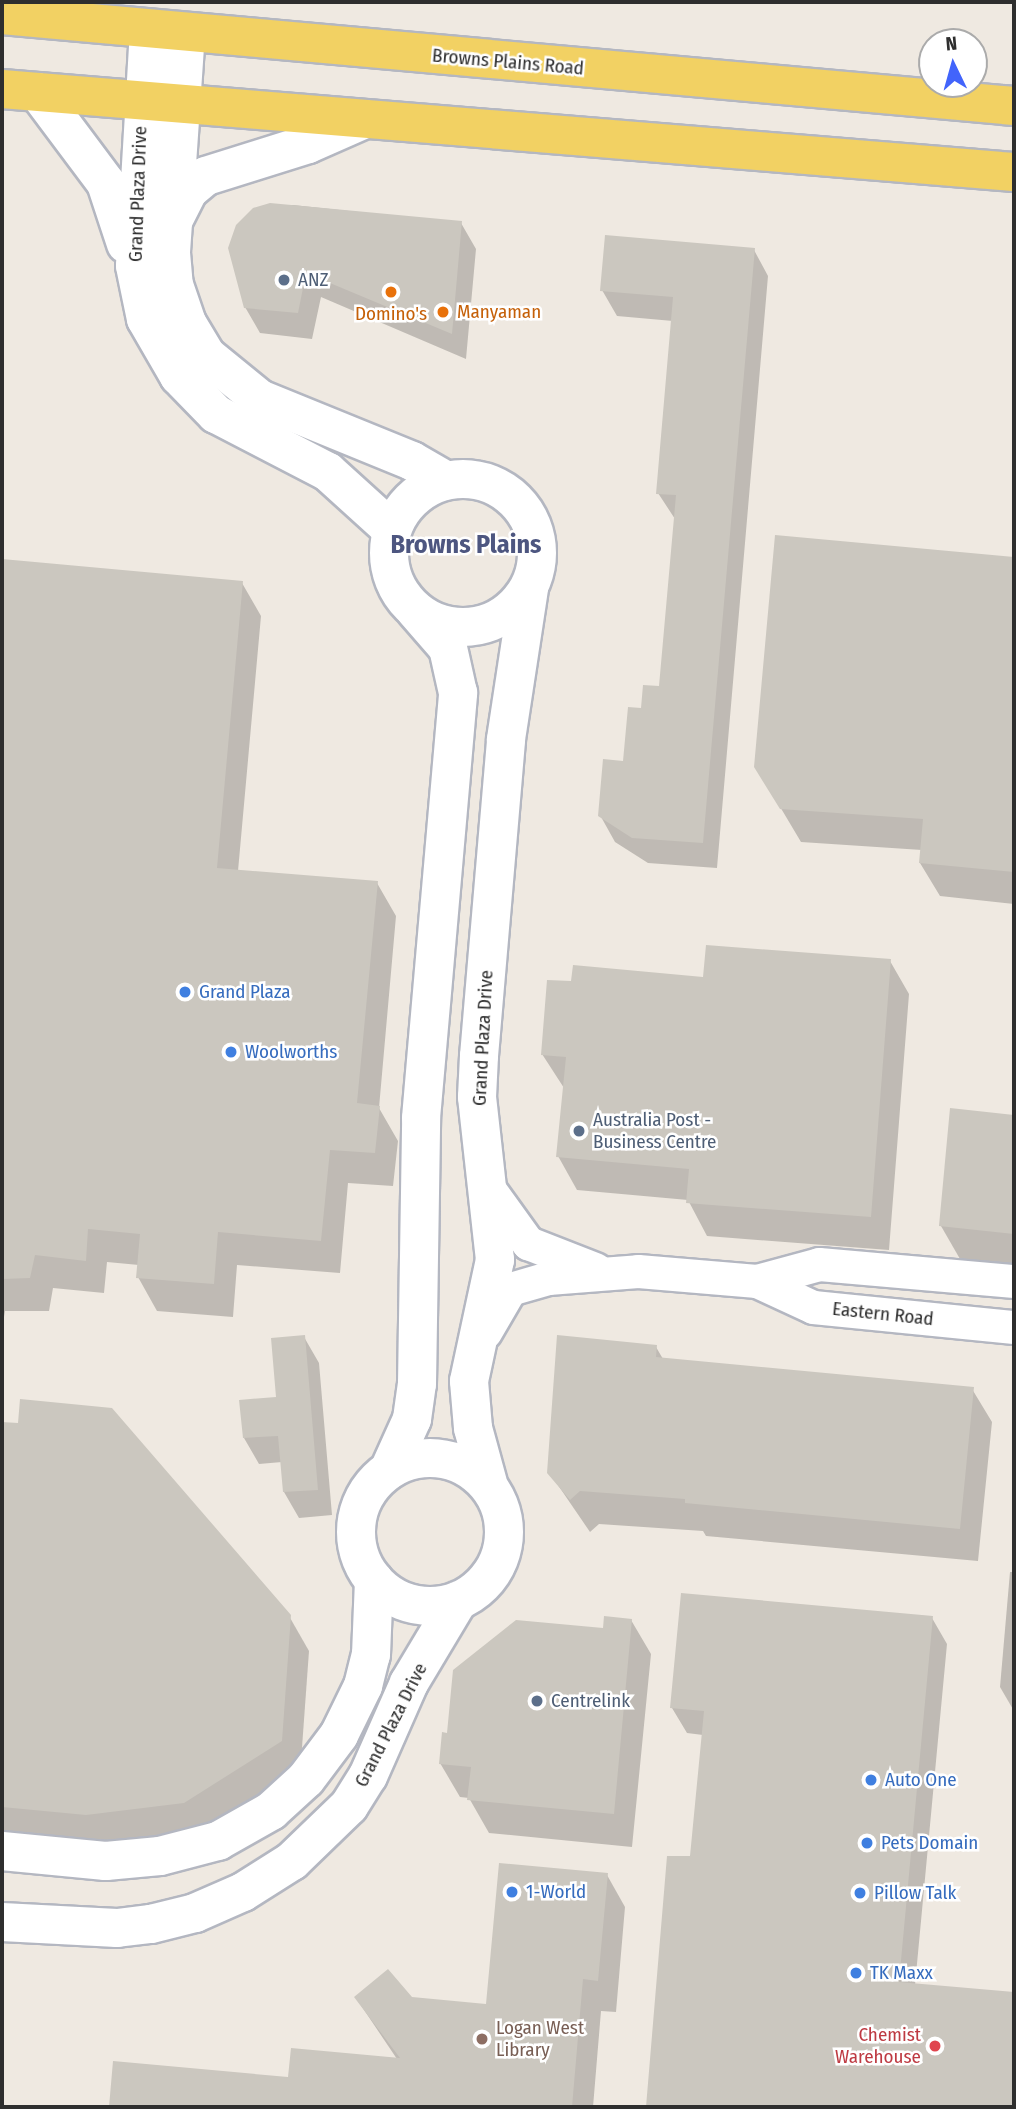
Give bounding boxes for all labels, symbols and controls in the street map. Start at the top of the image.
north arrow [918,28,988,98]
text: N [945,32,958,56]
street label: Browns Plains Road [431,44,585,80]
street label: Grand Plaza Drive [124,126,152,262]
place label: ANZ [298,269,328,291]
marker: ANZ [276,272,292,288]
marker: Domino's [383,284,399,300]
place label: Manyaman [457,301,541,323]
place label: Domino's [355,303,427,325]
marker: Manyaman [435,304,451,320]
district label: Browns Plains [390,529,542,561]
street label: Grand Plaza Drive [468,969,498,1107]
place label: Grand Plaza [199,981,290,1003]
marker: Grand Plaza [177,984,193,1000]
place label: Woolworths [245,1041,337,1063]
marker: Woolworths [223,1044,239,1060]
place label: Australia Post - Business Centre [593,1109,716,1153]
marker: Australia Post - Business Centre [571,1123,587,1139]
street label: Eastern Road [831,1297,935,1331]
street label: Grand Plaza Drive [350,1659,432,1791]
place label: Centrelink [551,1690,630,1712]
marker: Centrelink [529,1693,545,1709]
place label: Auto One [885,1769,957,1791]
marker: Auto One [863,1772,879,1788]
place label: Pets Domain [881,1832,978,1854]
marker: Pets Domain [859,1835,875,1851]
place label: 1-World [526,1881,586,1903]
place label: Pillow Talk [874,1882,956,1904]
marker: 1-World [504,1884,520,1900]
marker: Pillow Talk [852,1885,868,1901]
place label: TK Maxx [870,1962,933,1984]
marker: TK Maxx [848,1965,864,1981]
place label: Logan West Library [496,2017,584,2061]
place label: Chemist Warehouse [835,2024,921,2068]
marker: Logan West Library [474,2031,490,2047]
marker: Chemist Warehouse [927,2038,943,2054]

